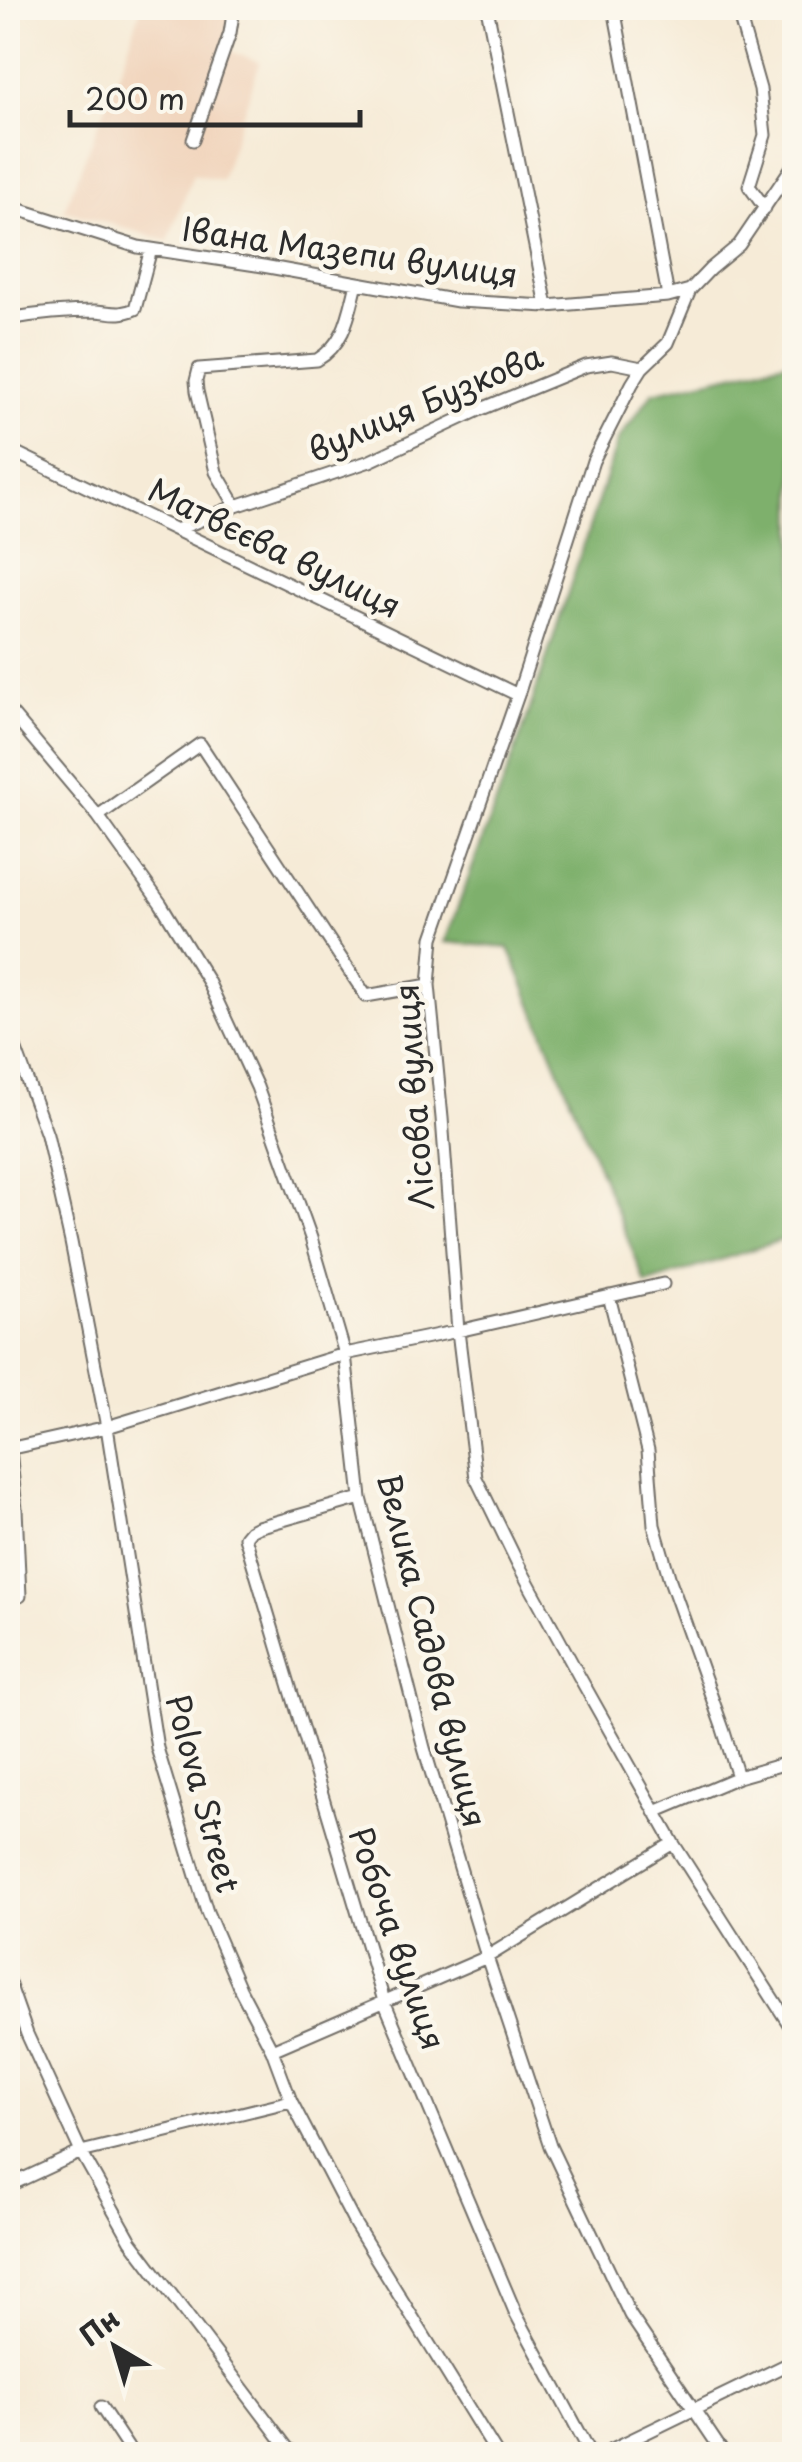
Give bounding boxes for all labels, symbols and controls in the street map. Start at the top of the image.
scale bar [70,65,360,127]
text: 200 m [85,75,185,120]
street label: Івана Мазепи вулиця [179,204,521,298]
street label: вулиця Бузкова [300,331,550,473]
street label: Матвєєва вулиця [141,465,409,629]
street label: Лісова вулиця [381,982,445,1212]
street label: Велика Садова вулиця [366,1468,500,1832]
street label: Polova Street [154,1688,254,1898]
street label: Робоча вулиця [337,1820,459,2056]
north arrow [65,2297,165,2397]
text: Пн [69,2297,128,2356]

